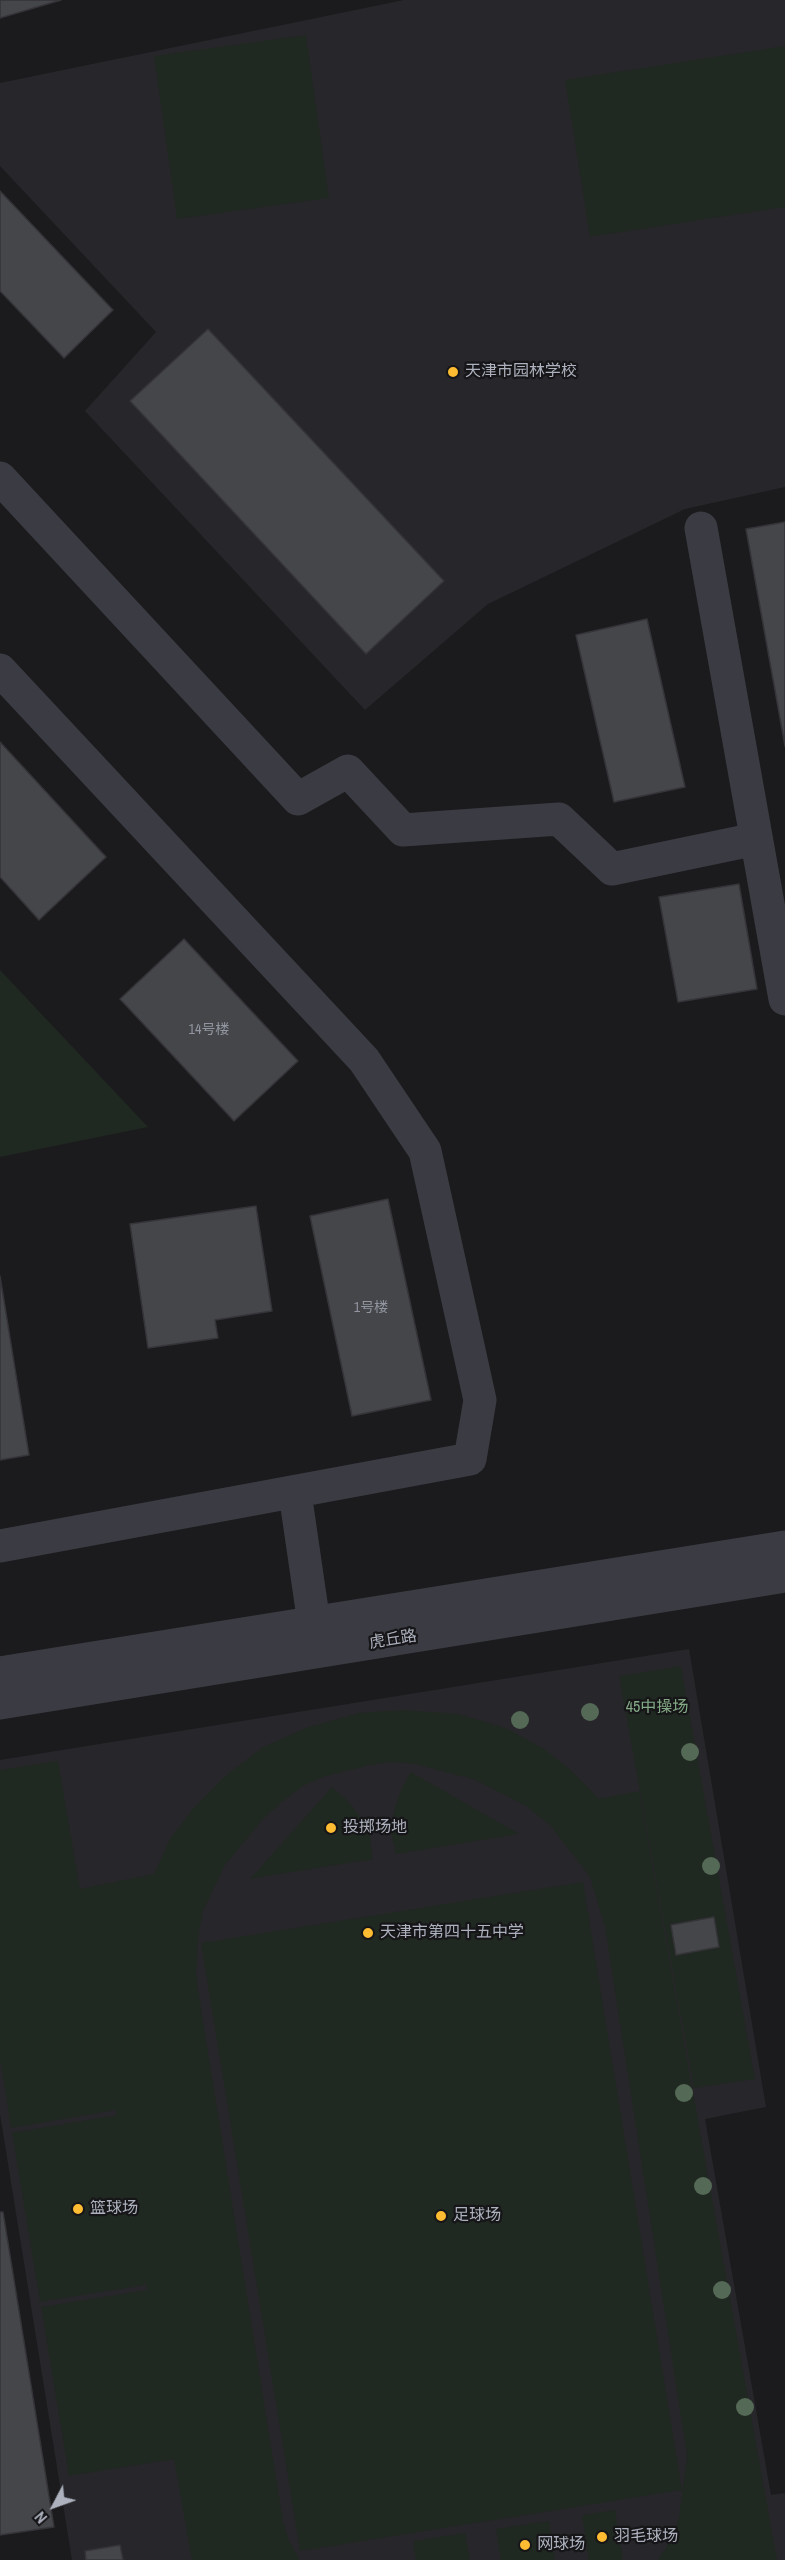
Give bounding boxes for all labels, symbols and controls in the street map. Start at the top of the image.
place label: 天津市园林学校 [465,362,577,382]
marker: 天津市园林学校 [446,365,460,379]
house number: 14号楼 [189,1022,229,1038]
house number: 1号楼 [354,1300,388,1316]
street label: 虎丘路 [368,1627,418,1653]
park label: 45中操场 [626,1698,688,1718]
place label: 投掷场地 [343,1818,407,1838]
marker: 投掷场地 [324,1821,338,1835]
place label: 天津市第四十五中学 [380,1923,524,1943]
marker: 天津市第四十五中学 [361,1926,375,1940]
place label: 篮球场 [90,2199,138,2219]
marker: 篮球场 [71,2202,85,2216]
place label: 足球场 [453,2206,501,2226]
marker: 足球场 [434,2209,448,2223]
north arrow [24,2476,84,2536]
text: N [29,2507,52,2529]
place label: 羽毛球场 [614,2527,678,2547]
marker: 羽毛球场 [595,2530,609,2544]
place label: 网球场 [537,2535,585,2555]
marker: 网球场 [518,2538,532,2552]

